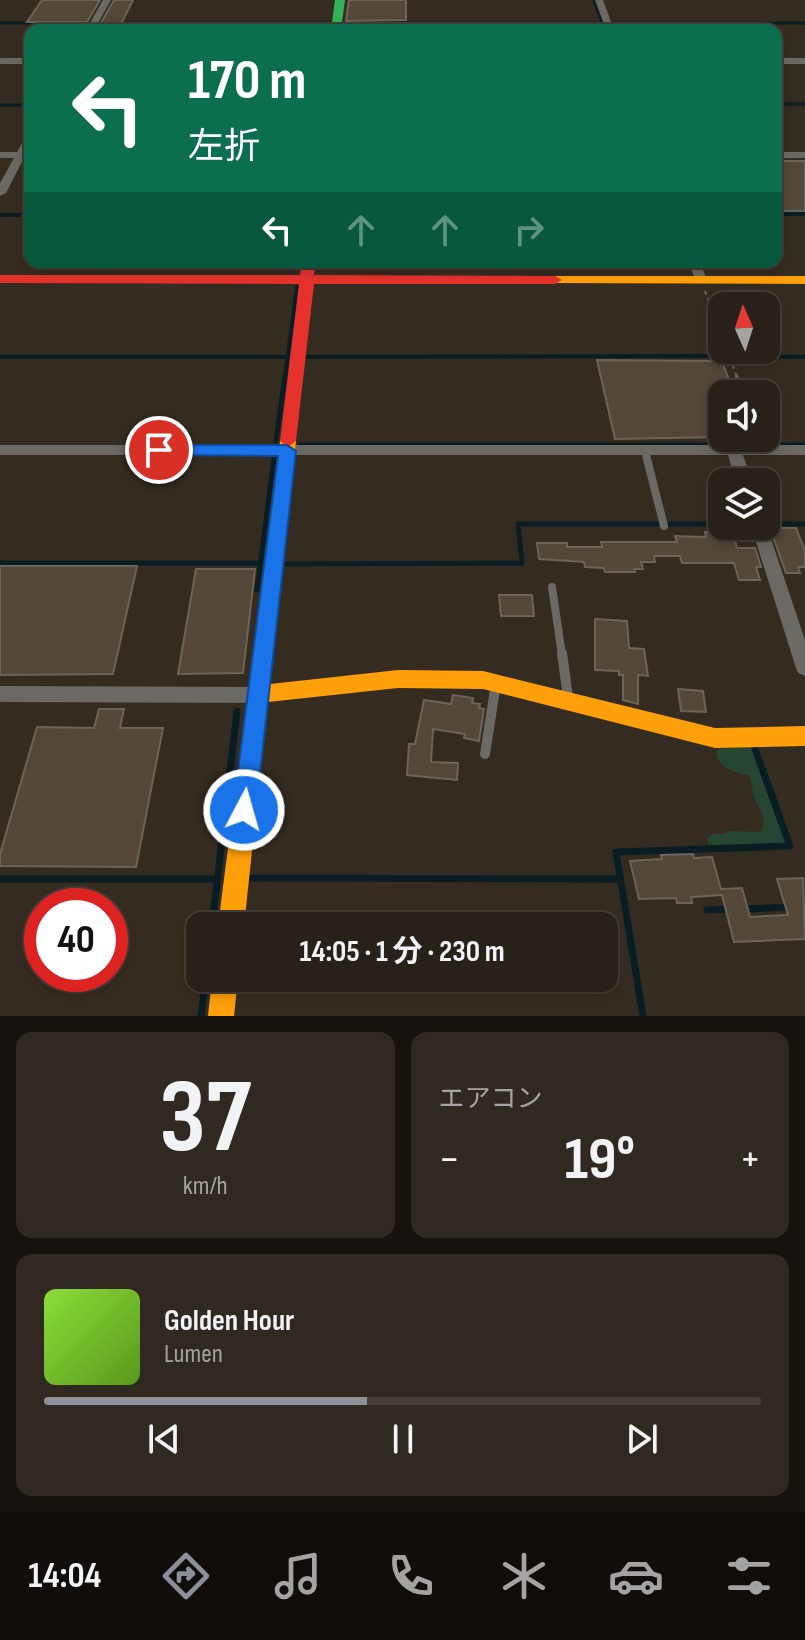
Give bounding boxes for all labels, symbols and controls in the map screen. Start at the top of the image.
text: 170 m [188,48,306,115]
icon: left [56,56,160,160]
text: 左折 [188,126,260,169]
icon: left [255,208,299,252]
icon: ahead [339,208,383,252]
icon: ahead [423,208,467,252]
icon: right [507,208,551,252]
north arrow [708,292,780,364]
map controls [708,292,780,540]
button: sound [708,380,780,452]
pin [125,416,193,484]
icon: arrive [137,428,181,472]
button: layers [708,468,780,540]
position arrow [202,768,286,852]
speed limit sign: 40 [24,888,128,992]
text: 14:05 · 1 分 · 230 m [299,934,505,970]
text: 37 [159,1056,251,1181]
text: エアコン [439,1084,543,1115]
text: 19° [564,1124,635,1196]
text: − [439,1133,460,1186]
text: + [739,1133,761,1186]
text: km/h [183,1171,228,1202]
text: Golden Hour [164,1303,294,1339]
text: Lumen [164,1339,223,1370]
icon: previous [142,1417,186,1461]
icon: pause [381,1417,425,1461]
icon: next [620,1417,664,1461]
icon: directions [158,1548,214,1604]
icon: music [270,1548,326,1604]
icon: phone [383,1548,439,1604]
icon: climate [496,1548,552,1604]
icon: car [608,1548,664,1604]
icon: filters [721,1548,777,1604]
text: 14:04 [28,1555,101,1598]

